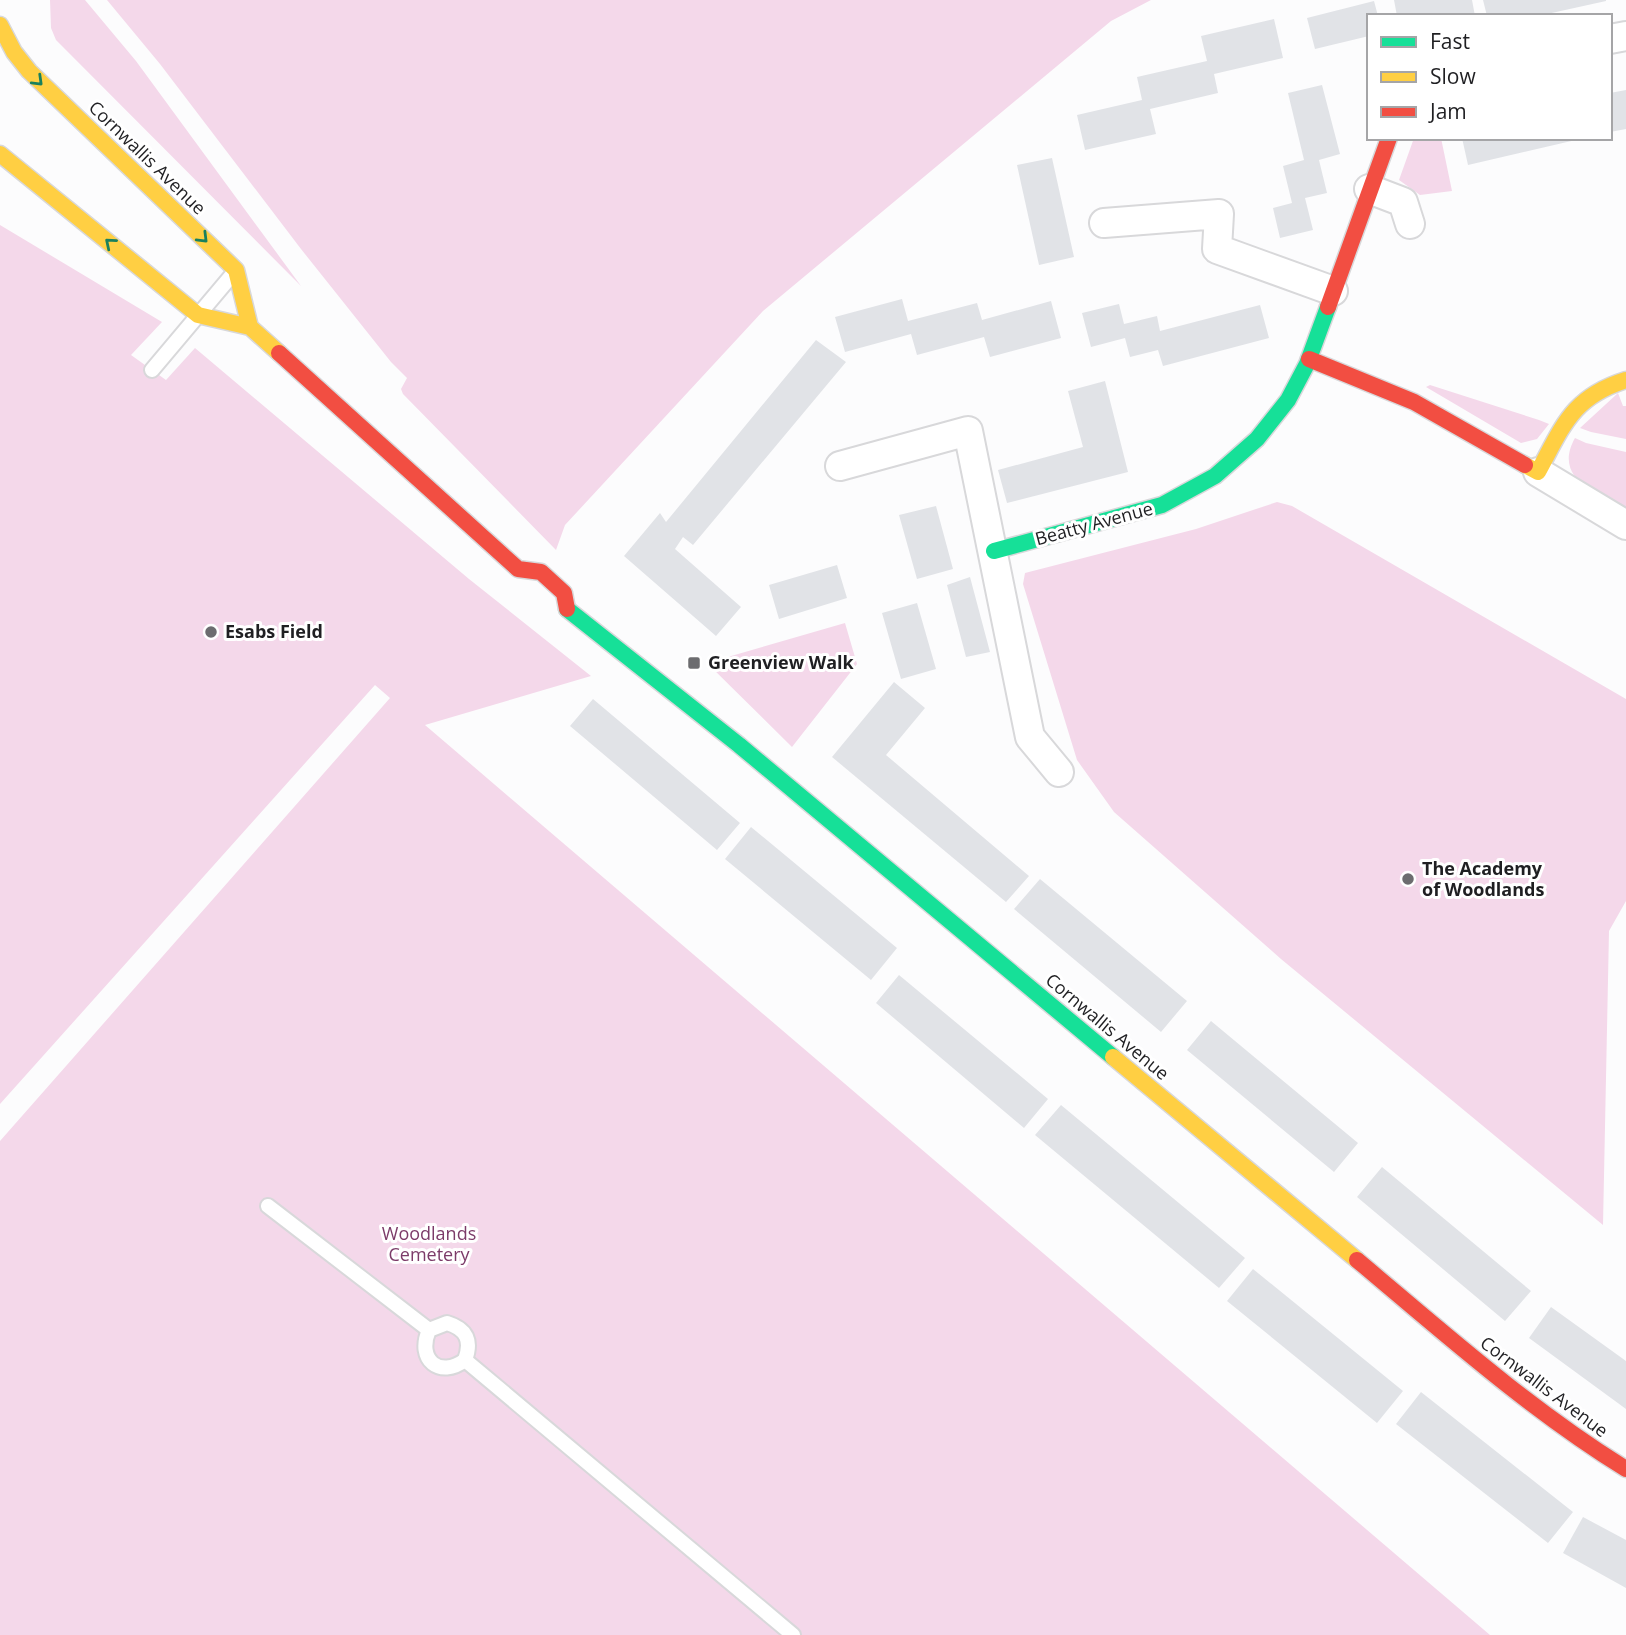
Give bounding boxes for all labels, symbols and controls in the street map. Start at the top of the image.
legend [1367,14,1612,140]
text: Fast [1430,27,1470,55]
text: Slow [1430,62,1476,90]
one-way arrow [30,72,43,85]
street label: Cornwallis Avenue [84,95,211,219]
text: Jam [1428,97,1467,125]
one-way arrow [194,229,207,242]
one-way arrow [106,239,118,252]
street label: Beatty Avenue [1032,496,1155,550]
place label: Esabs Field [225,619,323,643]
marker: Esabs Field [203,624,219,640]
place label: Greenview Walk [708,650,855,674]
marker: Greenview Walk [686,655,702,671]
place label: The Academy of Woodlands [1422,856,1544,901]
marker: The Academy of Woodlands [1400,871,1416,887]
street label: Cornwallis Avenue [1041,968,1174,1085]
park label: Woodlands Cemetery [382,1221,476,1266]
street label: Cornwallis Avenue [1476,1330,1613,1442]

